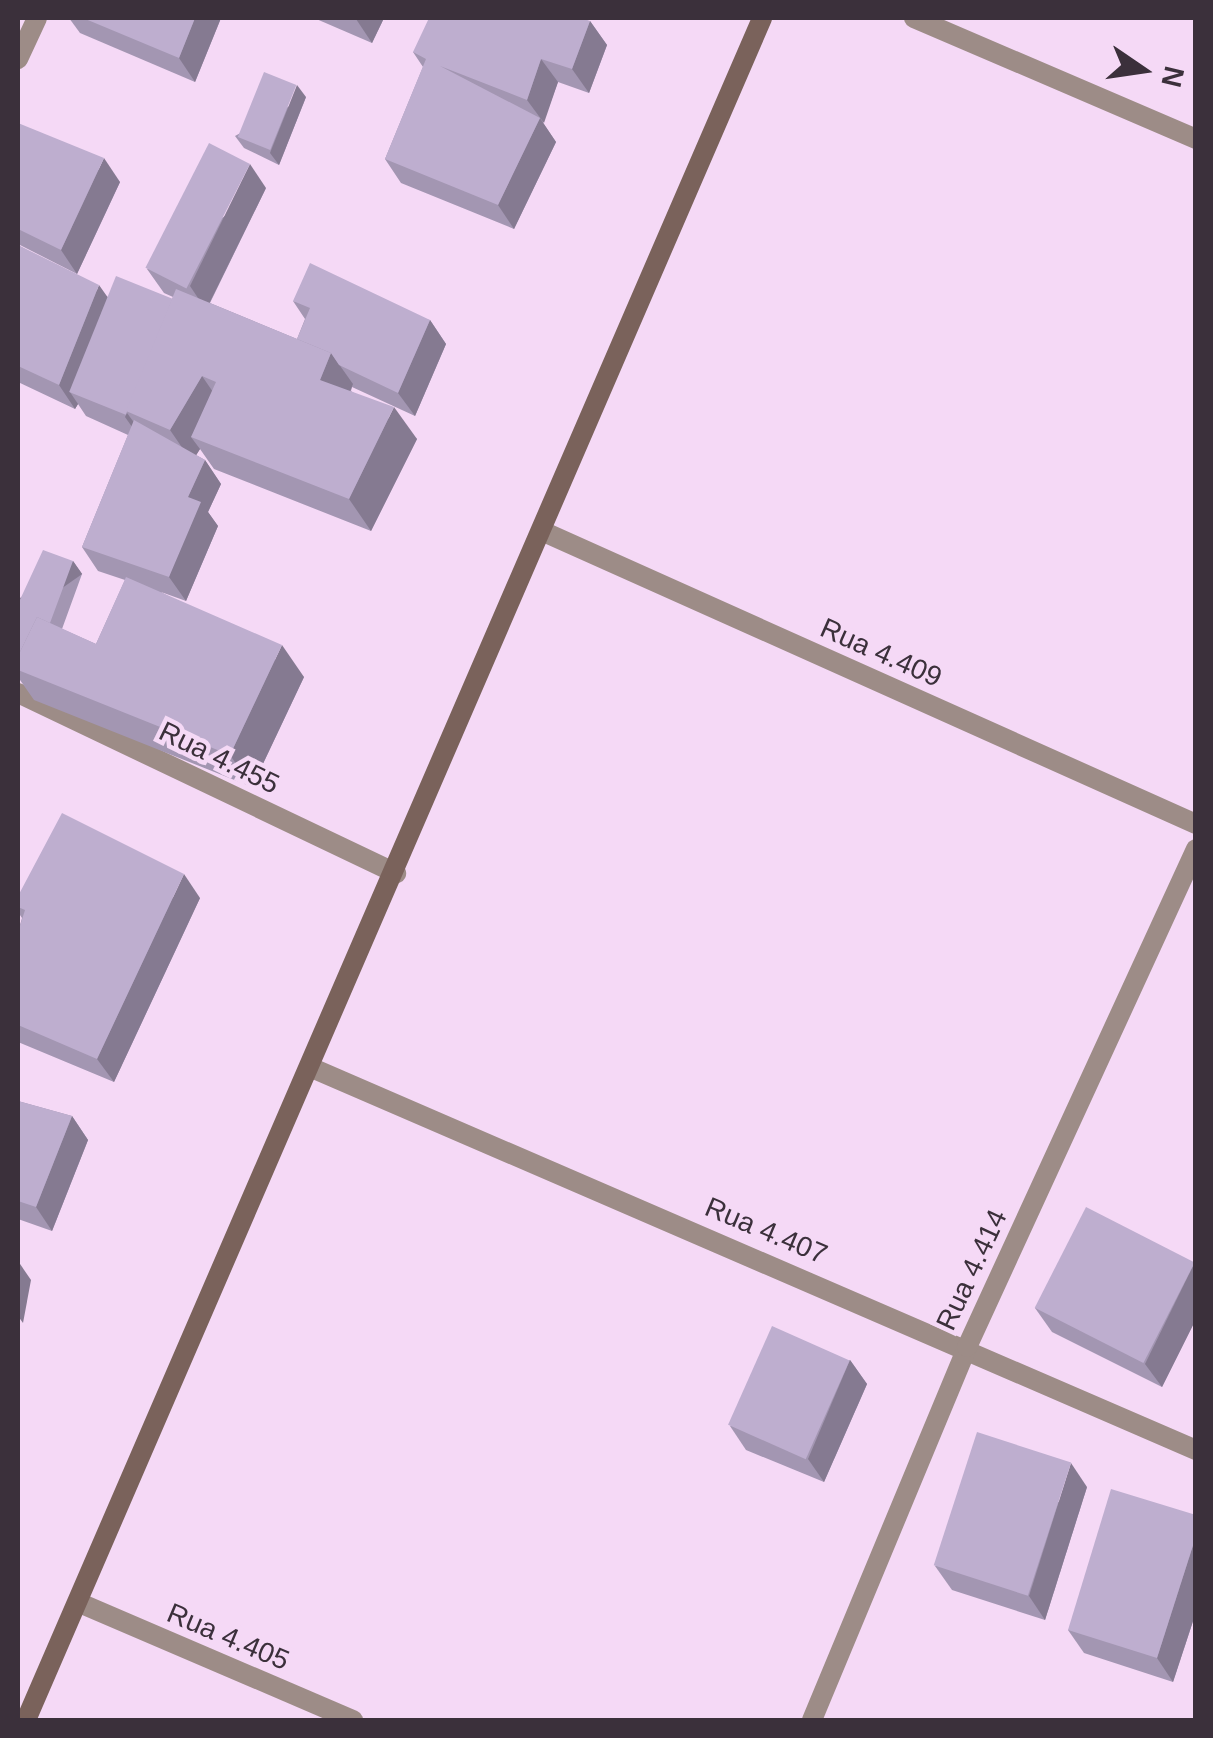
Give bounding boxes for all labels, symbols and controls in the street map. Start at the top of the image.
north arrow [1093,20,1193,120]
text: N [1155,64,1190,90]
street label: Rua 4.409 [815,611,947,695]
street label: Rua 4.455 [154,715,284,801]
street label: Rua 4.407 [700,1190,832,1272]
street label: Rua 4.414 [929,1204,1015,1336]
street label: Rua 4.405 [162,1596,294,1678]

